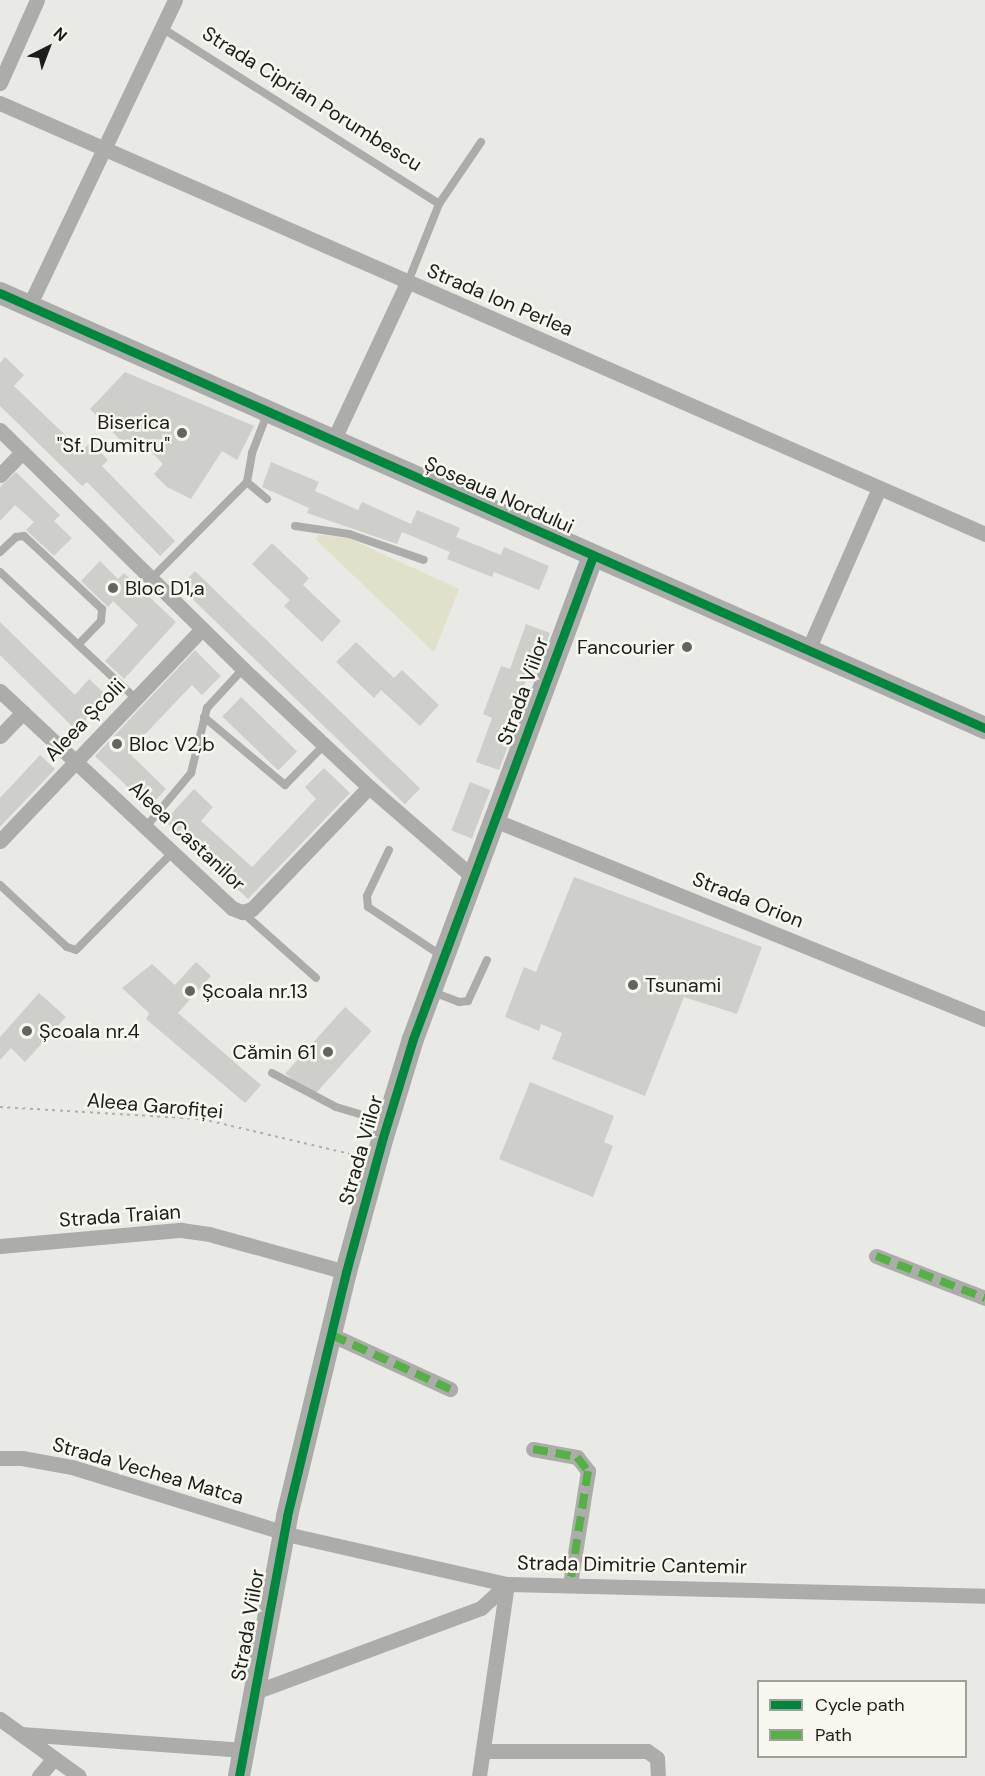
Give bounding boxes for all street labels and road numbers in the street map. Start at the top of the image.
street label: Strada Ciprian Porumbescu [198,21,426,177]
street label: Strada Ion Perlea [423,258,577,342]
street label: Șoseaua Nordului [421,451,577,539]
street label: Strada Viilor [492,634,554,748]
street label: Aleea Școlii [40,674,130,766]
street label: Aleea Castanilor [124,776,250,896]
street label: Strada Orion [689,867,807,933]
street label: Aleea Garofiței [86,1088,224,1124]
street label: Strada Viilor [334,1092,388,1208]
street label: Strada Traian [58,1200,182,1232]
street label: Strada Vechea Matca [50,1432,246,1510]
street label: Strada Dimitrie Cantemir [517,1551,747,1579]
street label: Strada Viilor [226,1567,270,1683]

